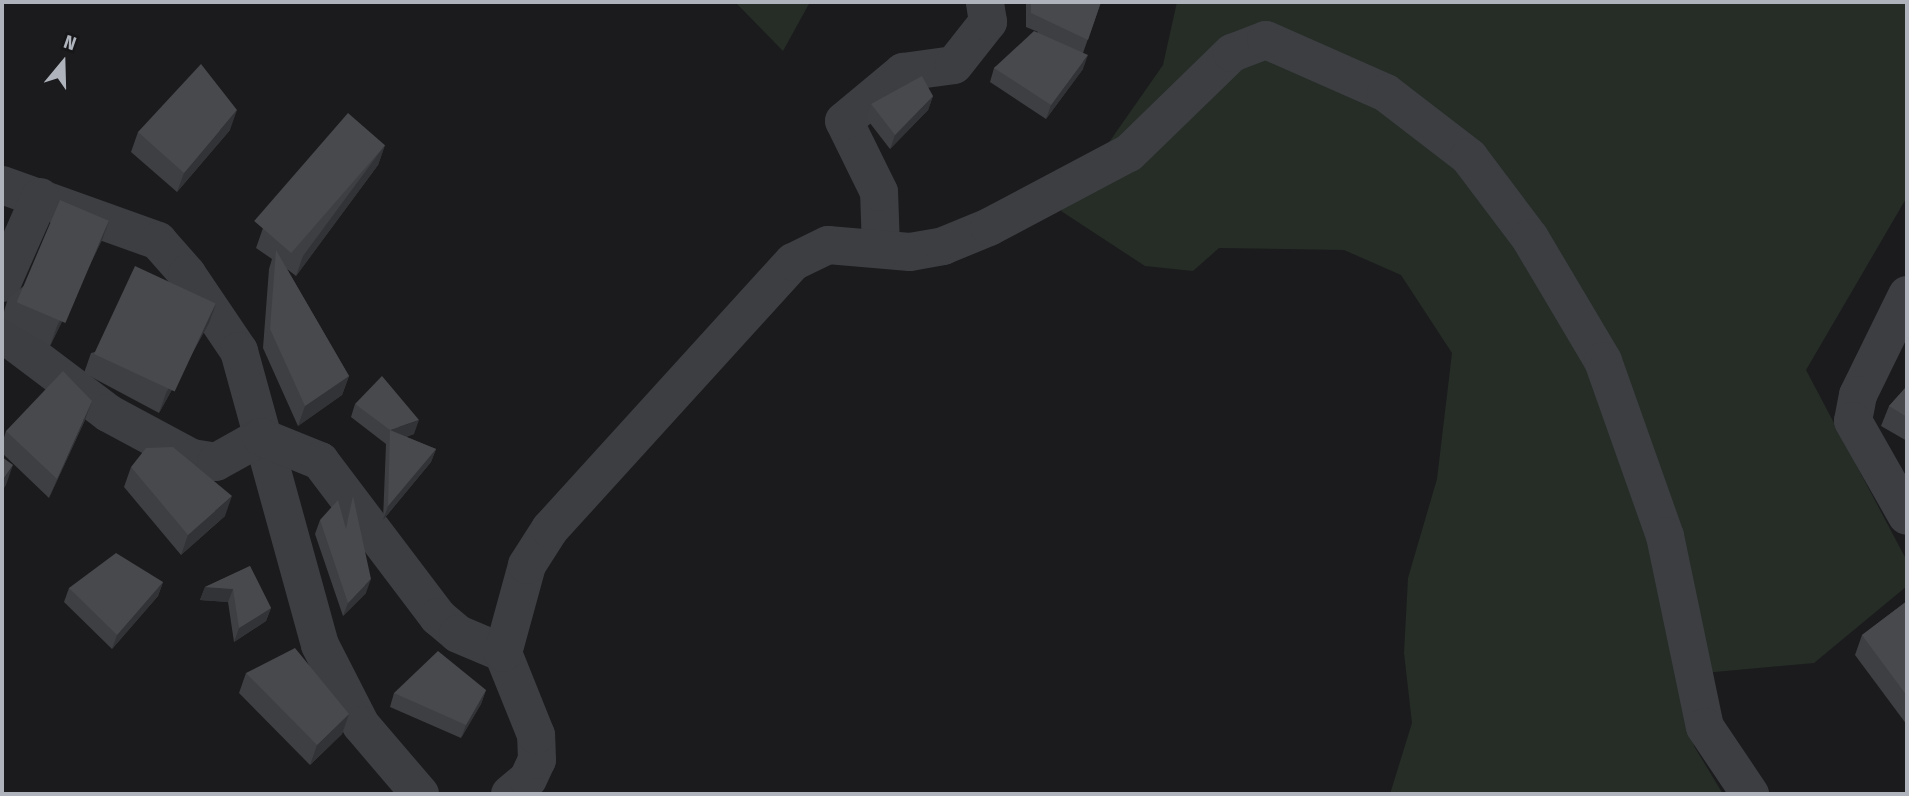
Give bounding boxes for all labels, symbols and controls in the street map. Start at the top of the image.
north arrow [28,28,98,98]
text: N [61,30,79,55]

